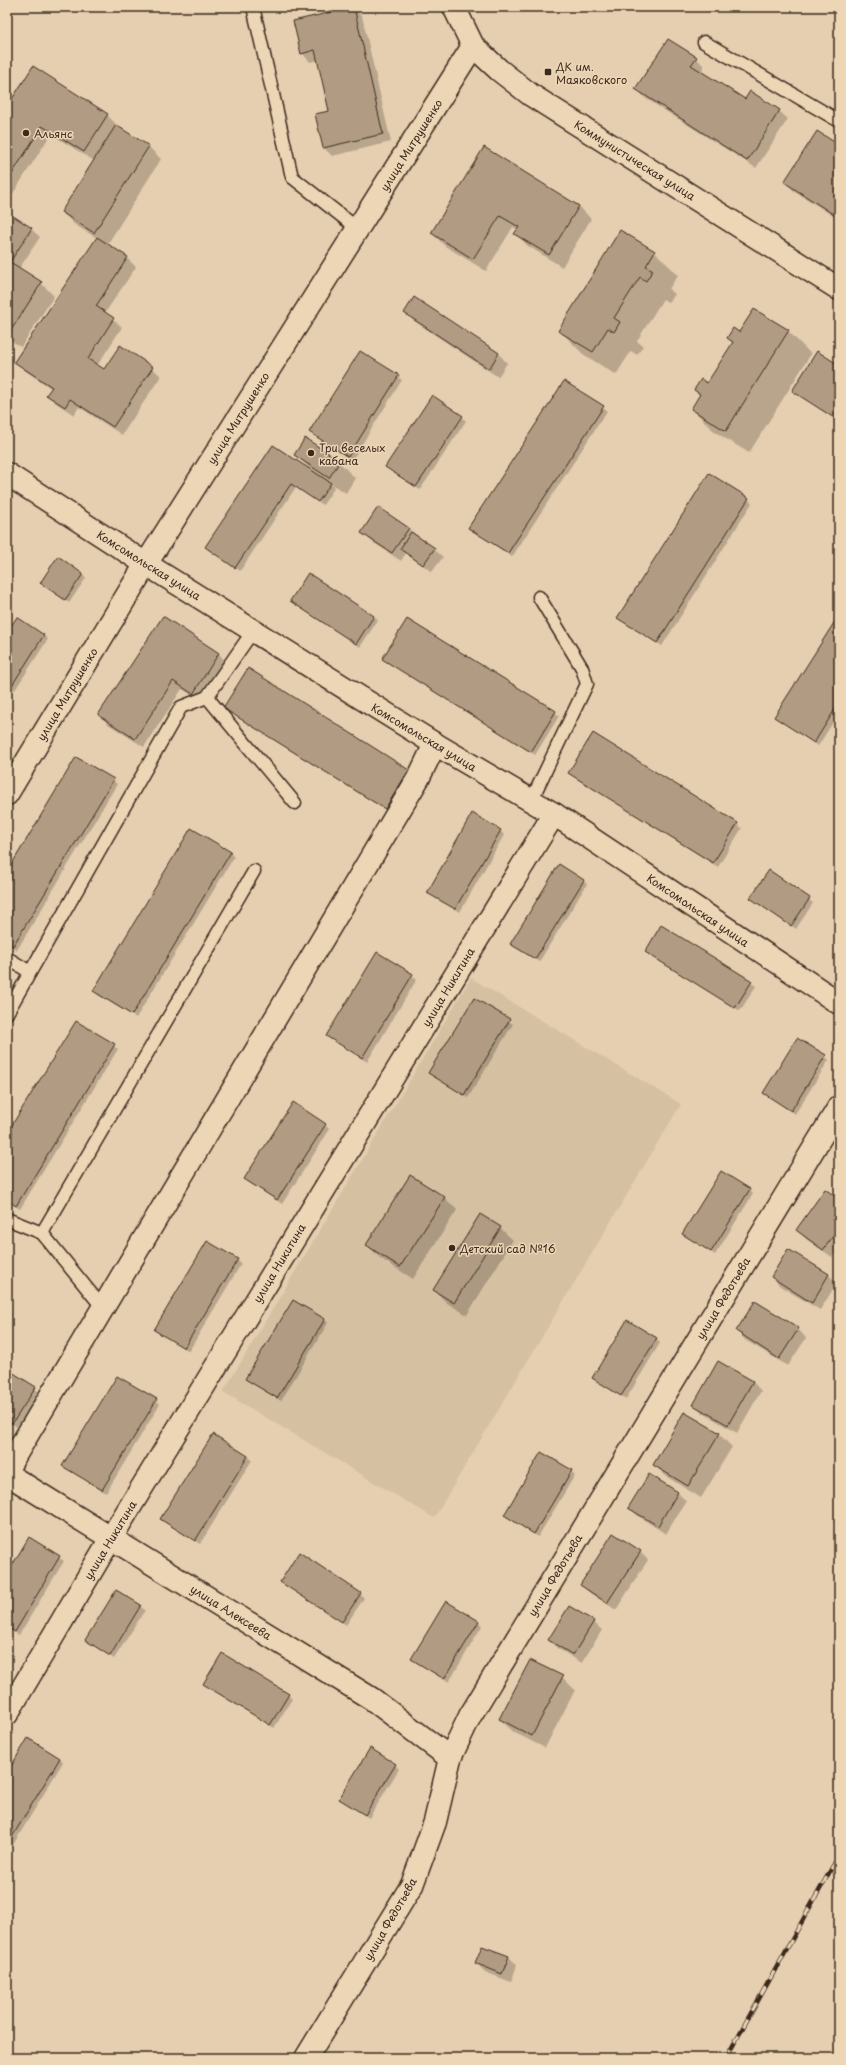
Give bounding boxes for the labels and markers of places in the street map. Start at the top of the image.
place label: ДК им. Маяковского [555,58,627,88]
marker: ДК им. Маяковского [543,67,553,77]
place label: Альянс [34,125,73,142]
marker: Альянс [21,128,31,138]
place label: Три веселых кабана [319,439,385,469]
marker: Три веселых кабана [306,448,316,458]
place label: Детский сад №16 [459,1240,556,1257]
marker: Детский сад №16 [447,1243,457,1253]

